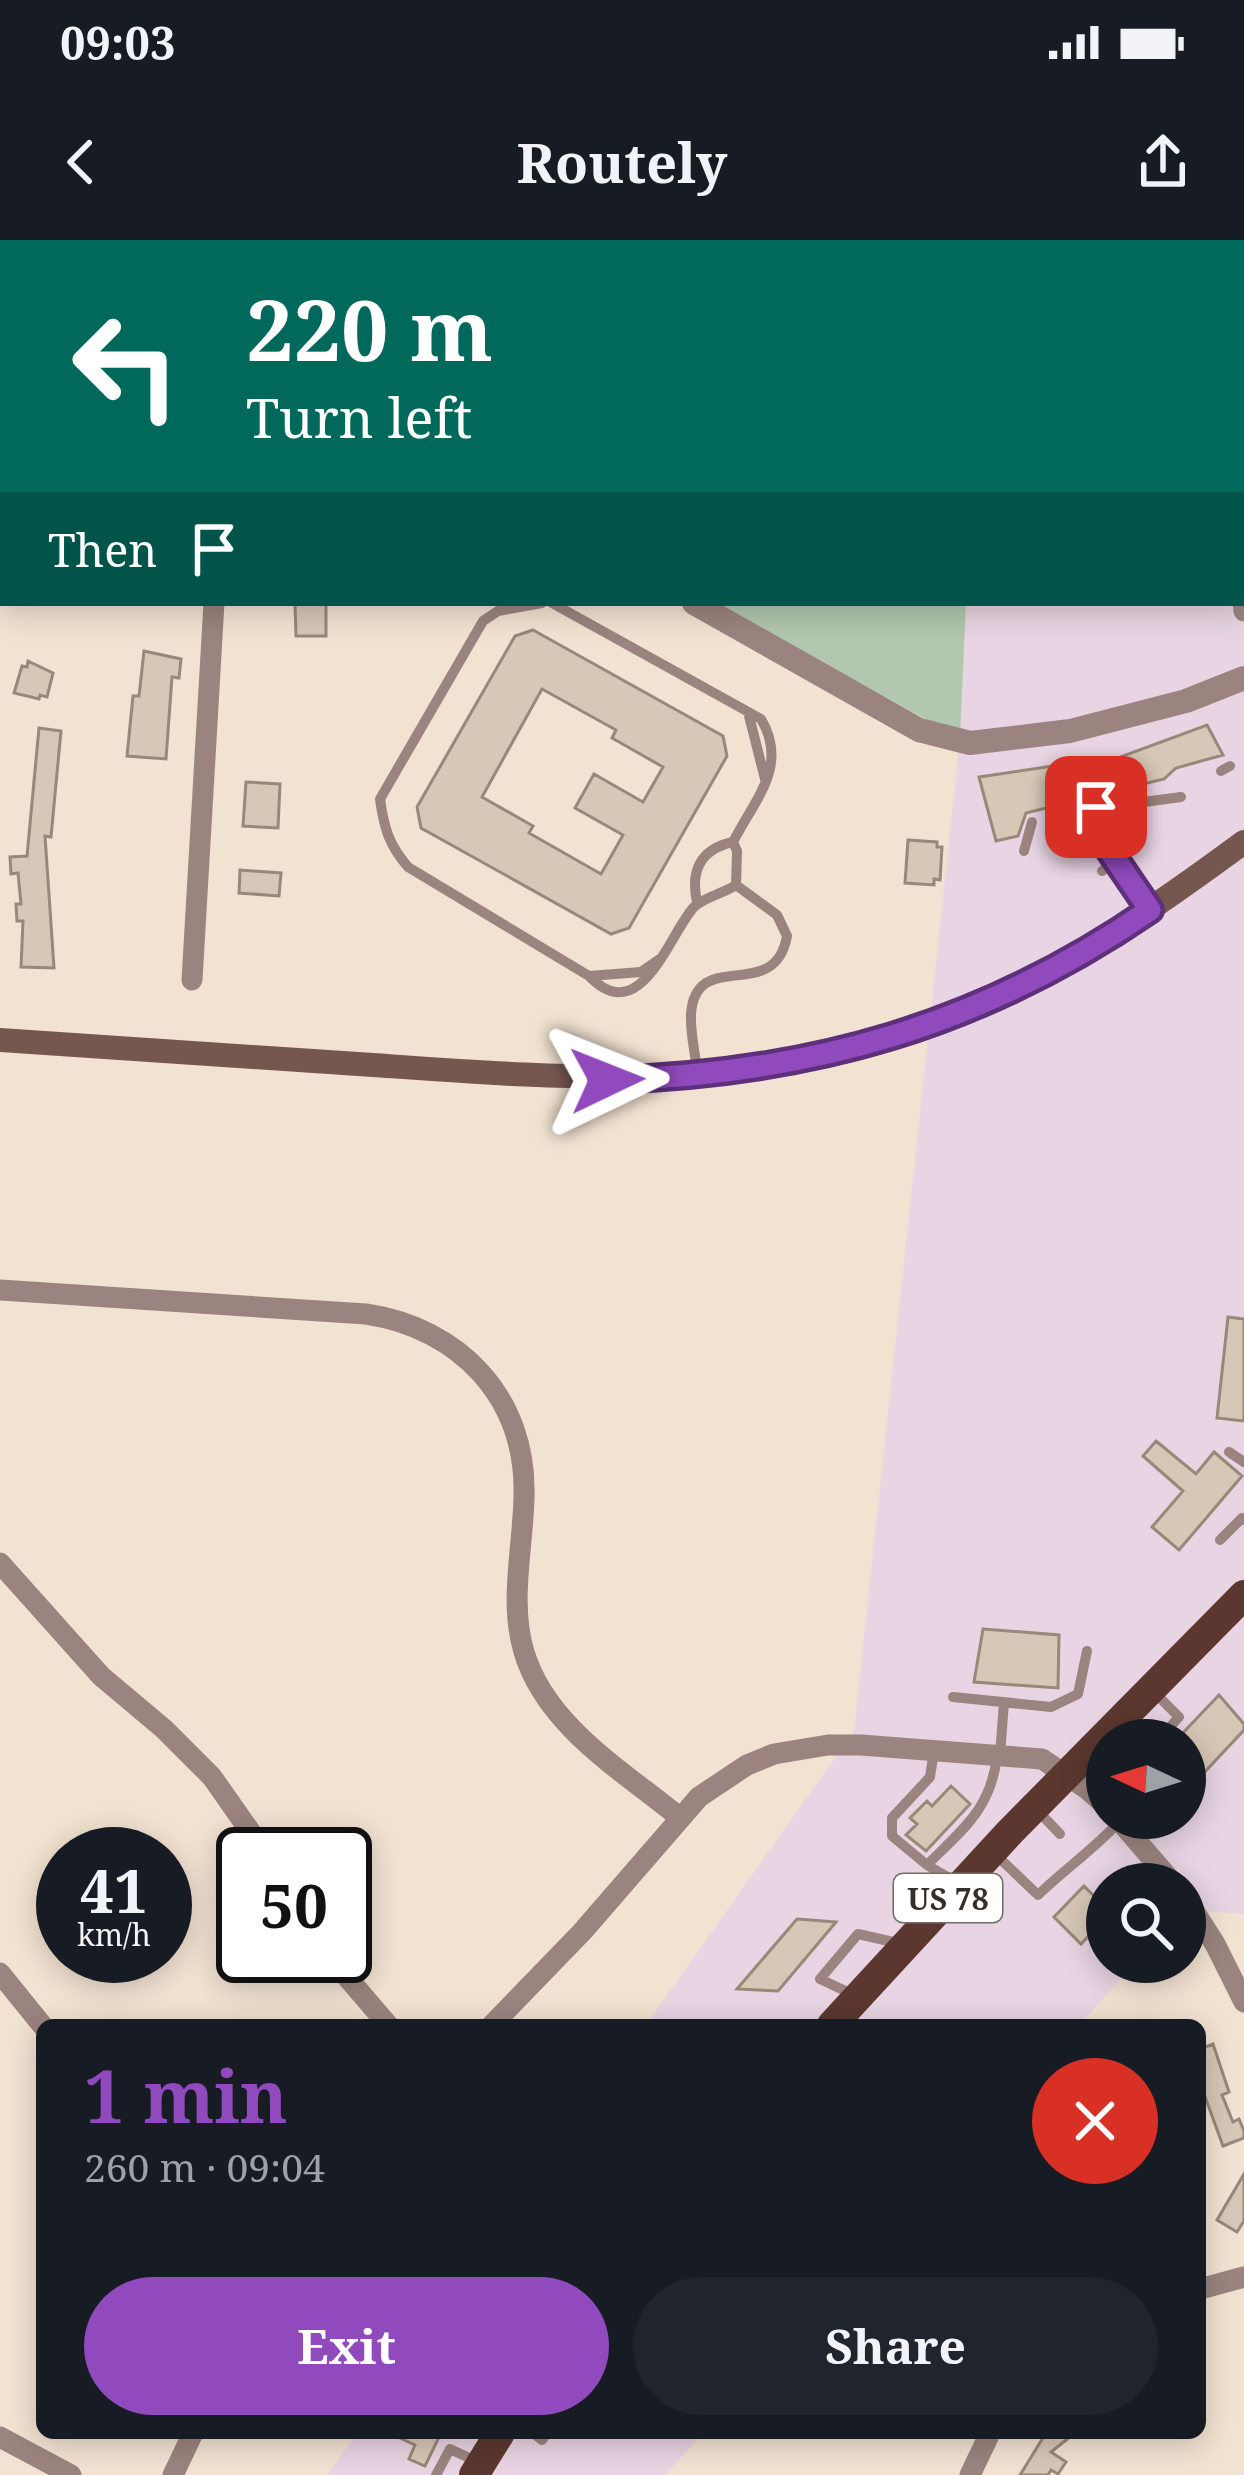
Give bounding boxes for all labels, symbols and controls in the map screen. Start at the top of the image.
text: 09:03 [60,12,175,73]
text: Routely [517,125,727,199]
icon: back [48,129,114,195]
icon: share [1130,129,1196,195]
text: 220 m [246,271,493,386]
icon: left [48,288,204,444]
text: Turn left [246,380,472,454]
icon: arrive [181,516,247,582]
text: Then [48,519,157,580]
pin [1045,756,1147,858]
icon: arrive [1063,774,1129,840]
position arrow [544,1017,670,1143]
north arrow [1086,1719,1206,1839]
map controls [1086,1719,1206,1983]
speed limit sign: 50 [216,1827,372,1983]
text: 41 [80,1849,148,1931]
button: search [1086,1863,1206,1983]
road number: US 78 [894,1874,1002,1922]
text: km/h [77,1914,151,1955]
text: 1 min [84,2046,288,2144]
button: close [1032,2058,1158,2184]
text: 260 m · 09:04 [84,2140,325,2193]
button: Exit [84,2277,609,2415]
button: Share [633,2277,1158,2415]

